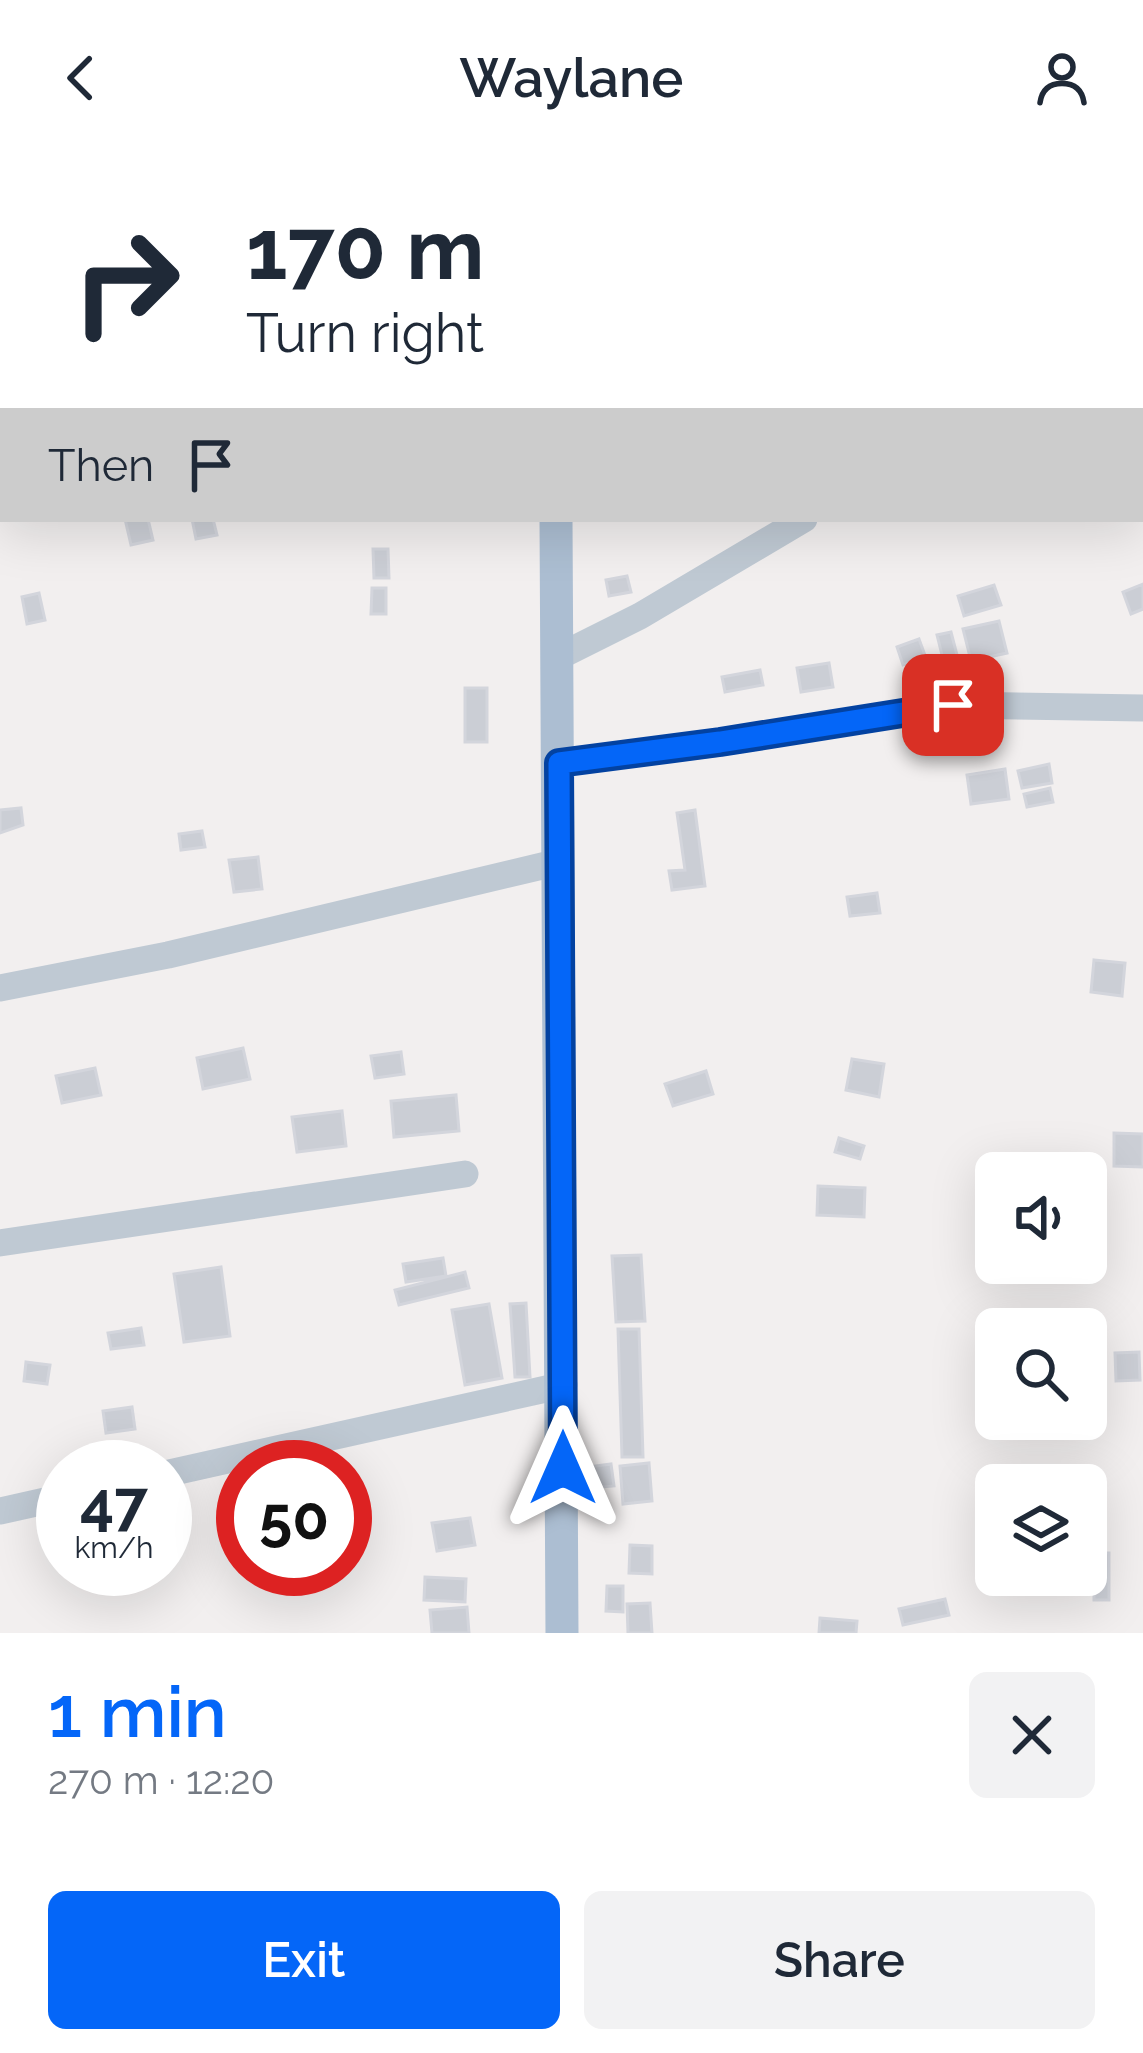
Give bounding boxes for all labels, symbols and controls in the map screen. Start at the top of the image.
icon: back [48,45,114,111]
icon: person [1029,45,1095,111]
text: Waylane [460,46,683,110]
text: 170 m [246,200,485,299]
icon: right [48,204,204,360]
text: Turn right [246,301,484,365]
icon: arrive [178,432,244,498]
text: Then [48,439,154,492]
pin [902,654,1004,756]
icon: arrive [920,672,986,738]
map controls [975,1152,1107,1596]
button: sound [975,1152,1107,1284]
button: search [975,1308,1107,1440]
position arrow [500,1405,626,1531]
speed limit sign: 50 [216,1440,372,1596]
button: layers [975,1464,1107,1596]
text: 47 [80,1468,148,1538]
text: km/h [74,1530,154,1565]
text: 1 min [48,1669,227,1754]
button: close [969,1672,1095,1798]
text: 270 m · 12:20 [48,1757,274,1803]
button: Exit [48,1891,560,2029]
button: Share [584,1891,1095,2029]

